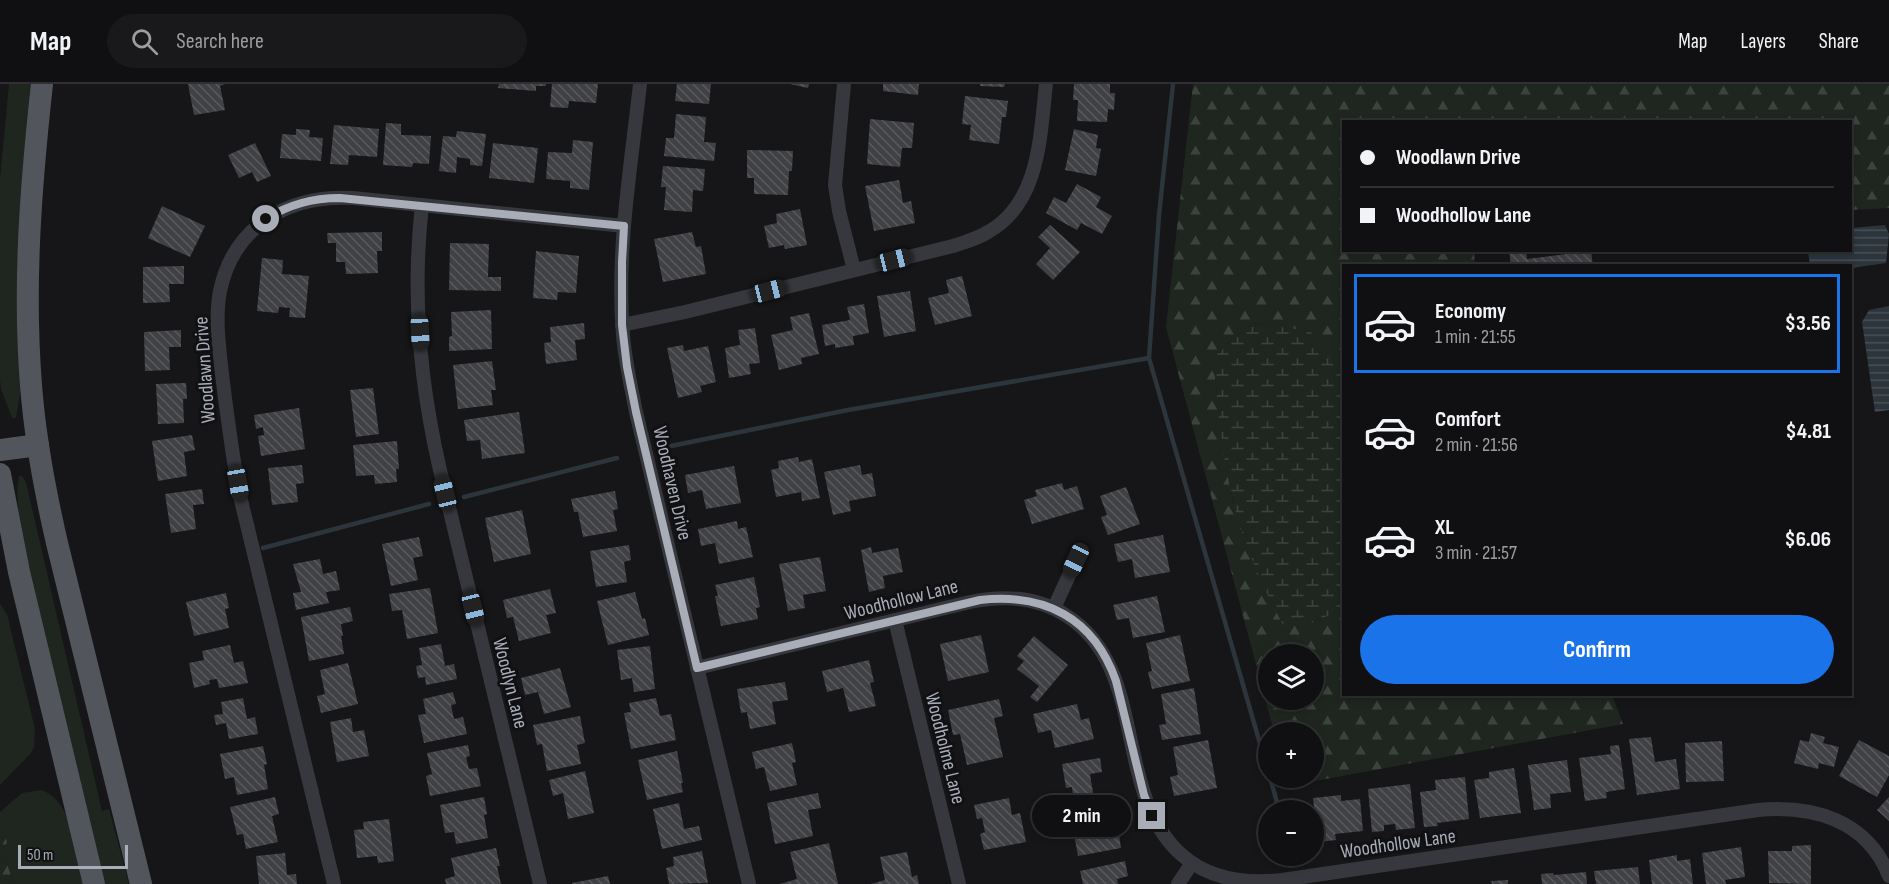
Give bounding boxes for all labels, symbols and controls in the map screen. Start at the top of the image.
search box [107,14,527,68]
text: Map [30,25,71,58]
icon: search [128,25,161,58]
text: Search here [176,28,264,55]
text: Map [1678,29,1707,54]
text: Layers [1740,29,1786,54]
text: Share [1819,29,1859,54]
text: Woodlawn Drive [1396,144,1521,171]
text: Woodhollow Lane [1396,202,1531,229]
route start [252,205,279,232]
car [874,247,914,273]
car [749,278,789,304]
icon: car [1363,297,1417,351]
text: Economy [1435,298,1506,325]
text: $3.56 [1785,310,1831,337]
car [410,314,430,350]
street label: Woodlawn Drive [189,316,221,424]
text: 1 min · 21:55 [1435,325,1516,349]
icon: car [1363,405,1417,459]
text: Comfort [1435,406,1501,433]
text: $4.81 [1786,418,1831,445]
street label: Woodhaven Drive [647,424,697,542]
text: 2 min · 21:56 [1435,433,1518,457]
car [226,464,250,502]
car [432,473,458,513]
icon: car [1363,513,1417,567]
text: XL [1435,514,1454,541]
text: $6.06 [1784,526,1831,553]
car [1060,540,1092,580]
text: 3 min · 21:57 [1435,541,1517,565]
street label: Woodhollow Lane [842,574,961,626]
car [460,588,486,628]
button: Confirm [1360,615,1834,684]
street label: Woodlyn Lane [487,635,533,731]
map controls [1258,644,1324,866]
button: layers [1258,644,1324,710]
street label: Woodholme Lane [920,690,970,806]
button: + [1258,722,1324,788]
callout: 2 min [1032,795,1131,837]
button: − [1258,800,1324,866]
route end [1138,802,1165,829]
text: 2 min [1062,804,1101,828]
street label: Woodhollow Lane [1339,824,1457,864]
scale bar [18,842,128,870]
text: 50 m [27,846,53,865]

